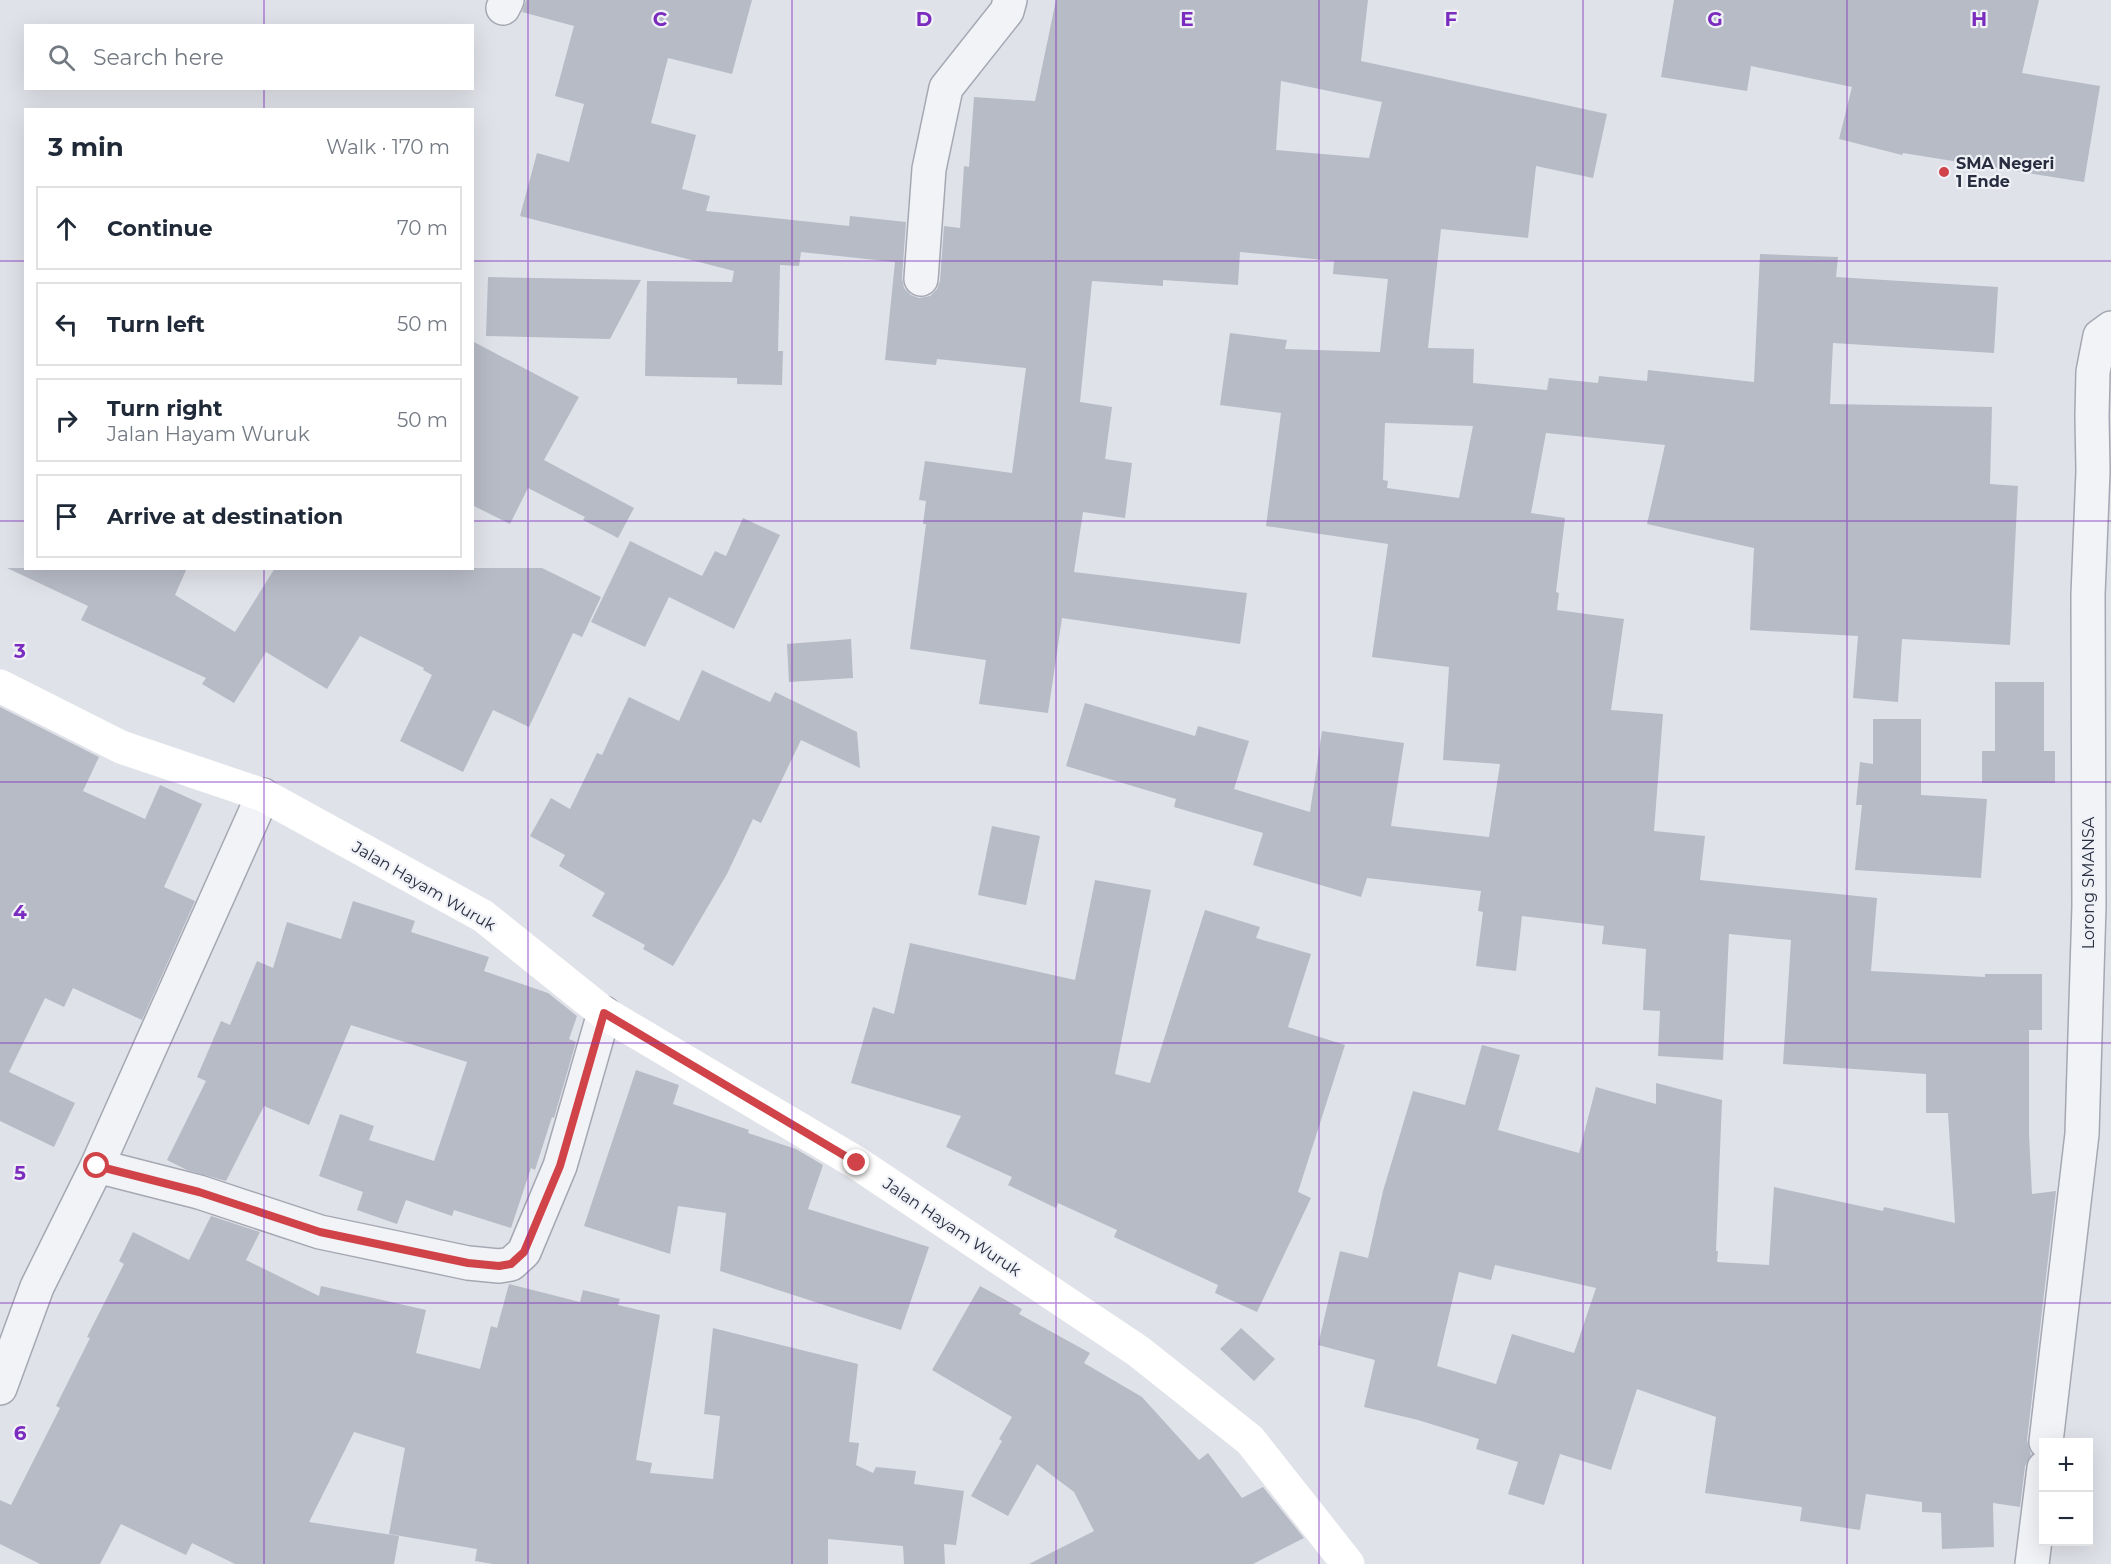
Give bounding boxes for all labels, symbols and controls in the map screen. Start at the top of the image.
text: C [653,7,668,31]
text: D [916,7,932,31]
text: E [1180,7,1194,31]
text: F [1445,7,1458,31]
text: G [1707,7,1723,31]
text: H [1971,7,1987,31]
search box [24,24,474,90]
icon: search [45,41,78,74]
text: Search here [93,44,224,71]
text: 3 min [48,131,124,163]
text: Walk · 170 m [326,135,450,159]
place label: SMA Negeri 1 Ende [1956,154,2054,191]
marker: SMA Negeri 1 Ende [1937,165,1951,179]
icon: ahead [50,212,83,245]
text: Continue [107,215,213,242]
text: 70 m [397,216,448,240]
icon: left [50,308,83,341]
text: Turn left [107,311,205,338]
text: 50 m [397,312,448,336]
text: Turn right [107,395,222,422]
icon: right [50,404,83,437]
text: 50 m [397,408,448,432]
text: Jalan Hayam Wuruk [107,422,310,446]
icon: arrive [50,500,83,533]
text: Arrive at destination [107,503,343,530]
text: 3 [13,639,26,663]
street label: Lorong SMANSA [2079,816,2098,949]
street label: Jalan Hayam Wuruk [348,837,499,935]
text: 4 [13,900,27,924]
route end [843,1149,869,1175]
route start [83,1152,109,1178]
text: 5 [14,1161,26,1185]
street label: Jalan Hayam Wuruk [879,1173,1025,1280]
text: 6 [14,1421,27,1445]
map controls [2039,1438,2093,1546]
button: + [2039,1438,2093,1492]
button: − [2039,1492,2093,1546]

